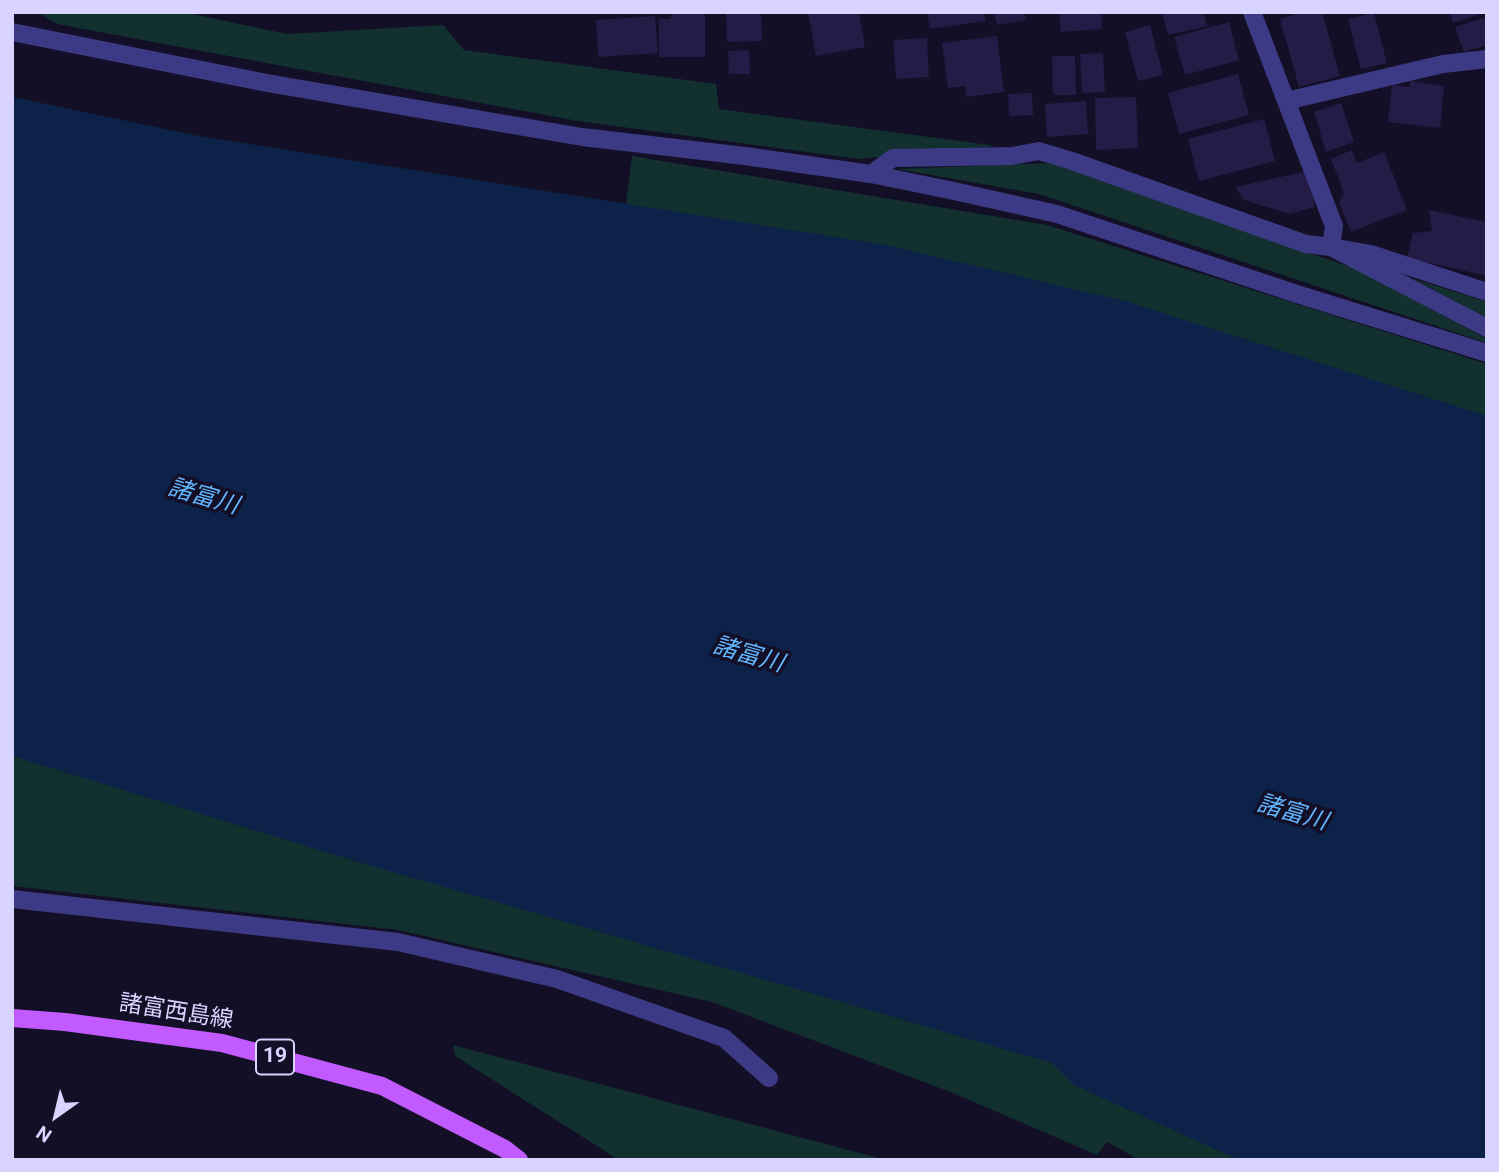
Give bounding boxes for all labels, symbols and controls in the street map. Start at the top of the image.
water label: 諸富川 [164,474,242,522]
water label: 諸富川 [709,632,787,680]
water label: 諸富川 [1253,790,1331,838]
street label: 諸富西島線 [117,990,235,1036]
road number: 19 [256,1040,294,1074]
north arrow [21,1081,91,1151]
text: N [32,1121,56,1147]

